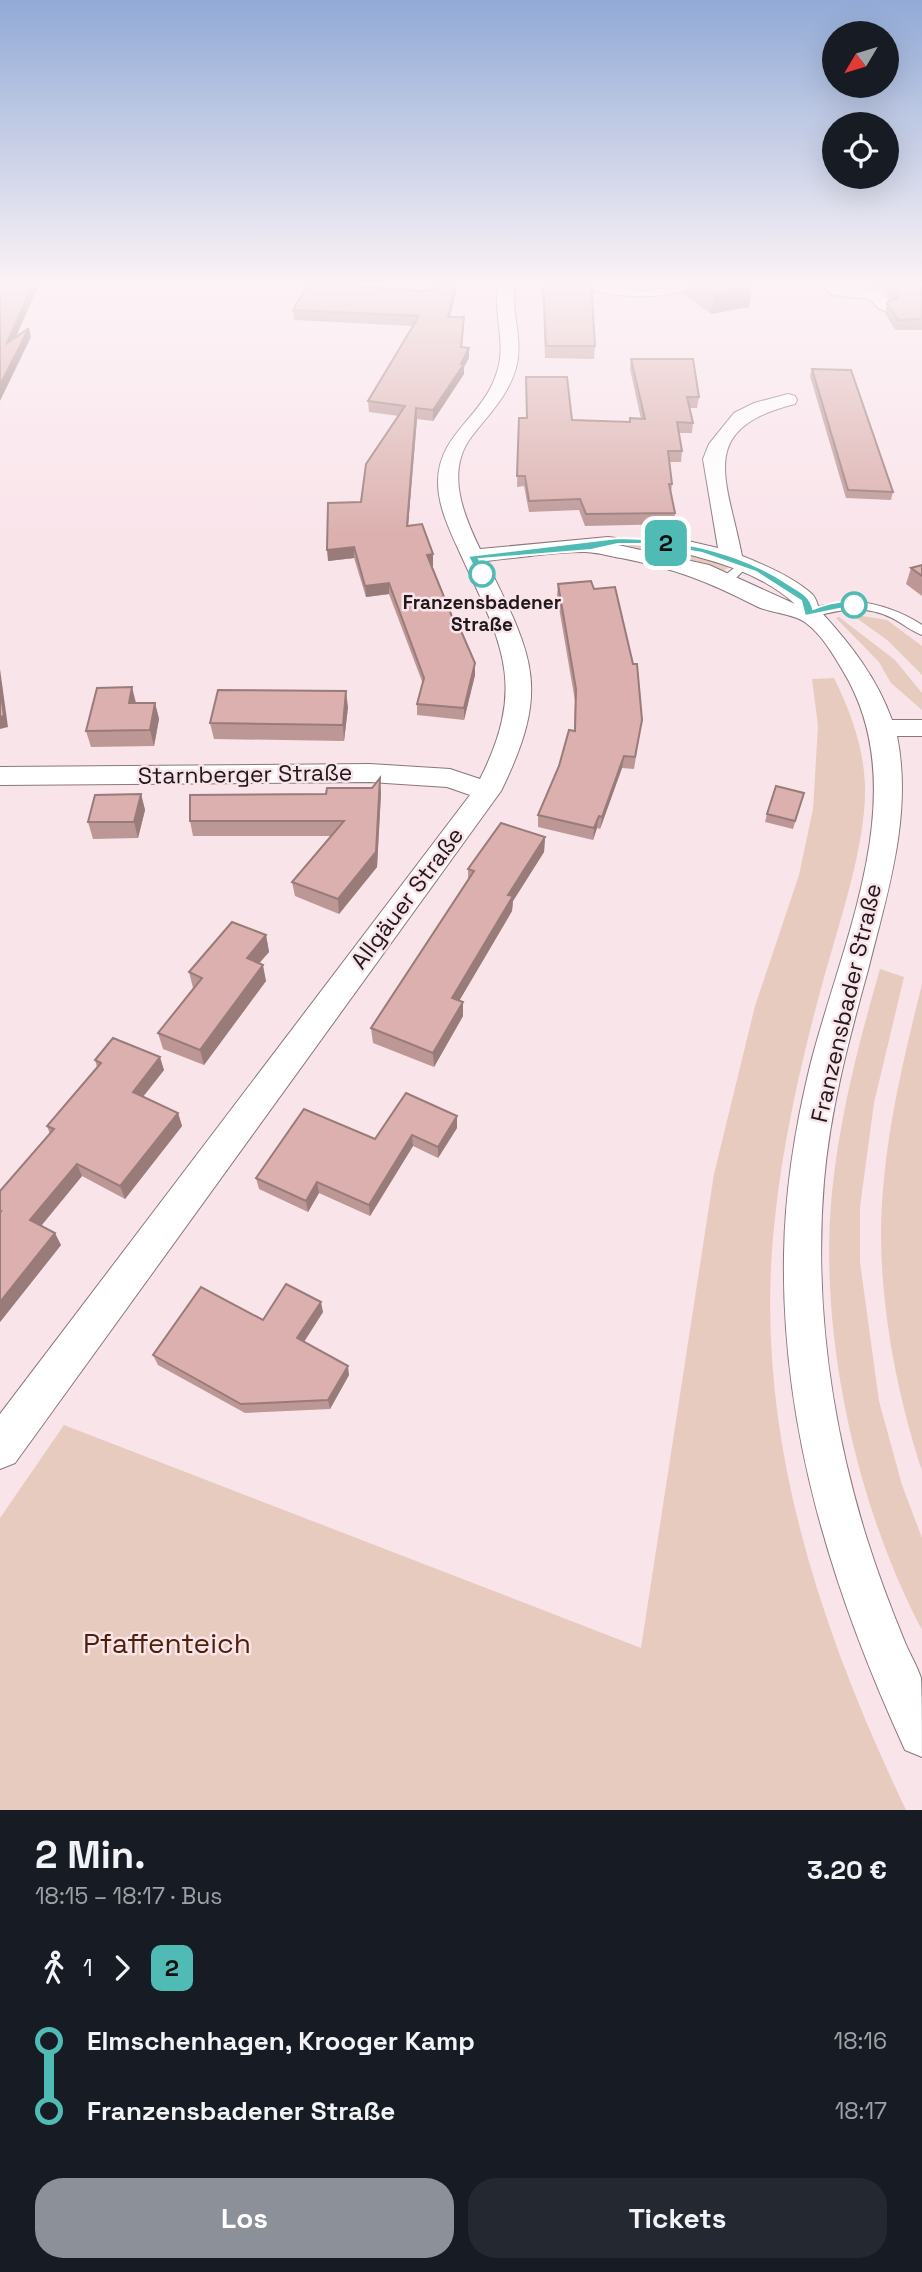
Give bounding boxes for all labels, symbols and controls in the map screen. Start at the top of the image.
north arrow [822,21,900,98]
map controls [822,21,899,189]
button: locate [822,112,899,189]
line badge: 2 [643,520,689,566]
text: 2 [659,527,673,558]
marker: Franzensbadener Straße [469,561,495,587]
place label: Franzensbadener Straße [403,590,561,637]
unlabelled marker [841,592,867,618]
street label: Starnberger Straße [138,757,352,791]
street label: Allgäuer Straße [344,821,470,975]
street label: Franzensbader Straße [804,881,888,1125]
park label: Pfaffenteich [83,1625,251,1661]
text: 2 Min. [35,1831,146,1879]
text: 3.20 € [807,1853,887,1887]
text: 18:15 – 18:17 · Bus [35,1881,222,1911]
icon: walk [35,1949,73,1987]
icon: forward [103,1949,141,1987]
text: 2 [165,1952,179,1983]
text: 1 [83,1953,93,1983]
text: Elmschenhagen, Krooger Kamp [87,2024,475,2058]
text: 18:16 [834,2026,887,2056]
text: Franzensbadener Straße [87,2094,395,2128]
text: 18:17 [835,2096,887,2126]
button: Los [35,2178,454,2258]
button: Tickets [468,2178,887,2258]

